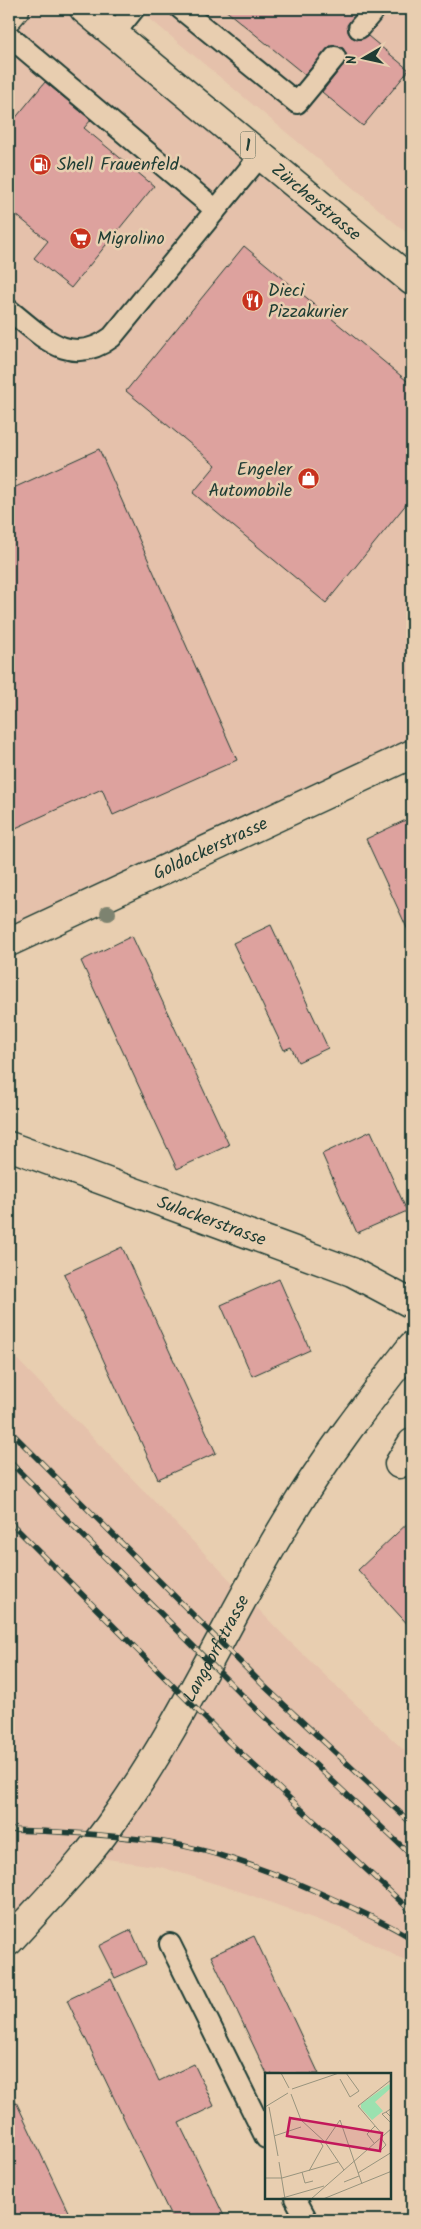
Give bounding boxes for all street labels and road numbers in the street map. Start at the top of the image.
road number: 1 [240,132,256,158]
street label: Zürcherstrasse [264,157,367,249]
street label: Goldackerstrasse [148,810,273,889]
street label: Sulackerstrasse [153,1189,270,1255]
street label: Langdorfstrasse [176,1590,258,1708]

